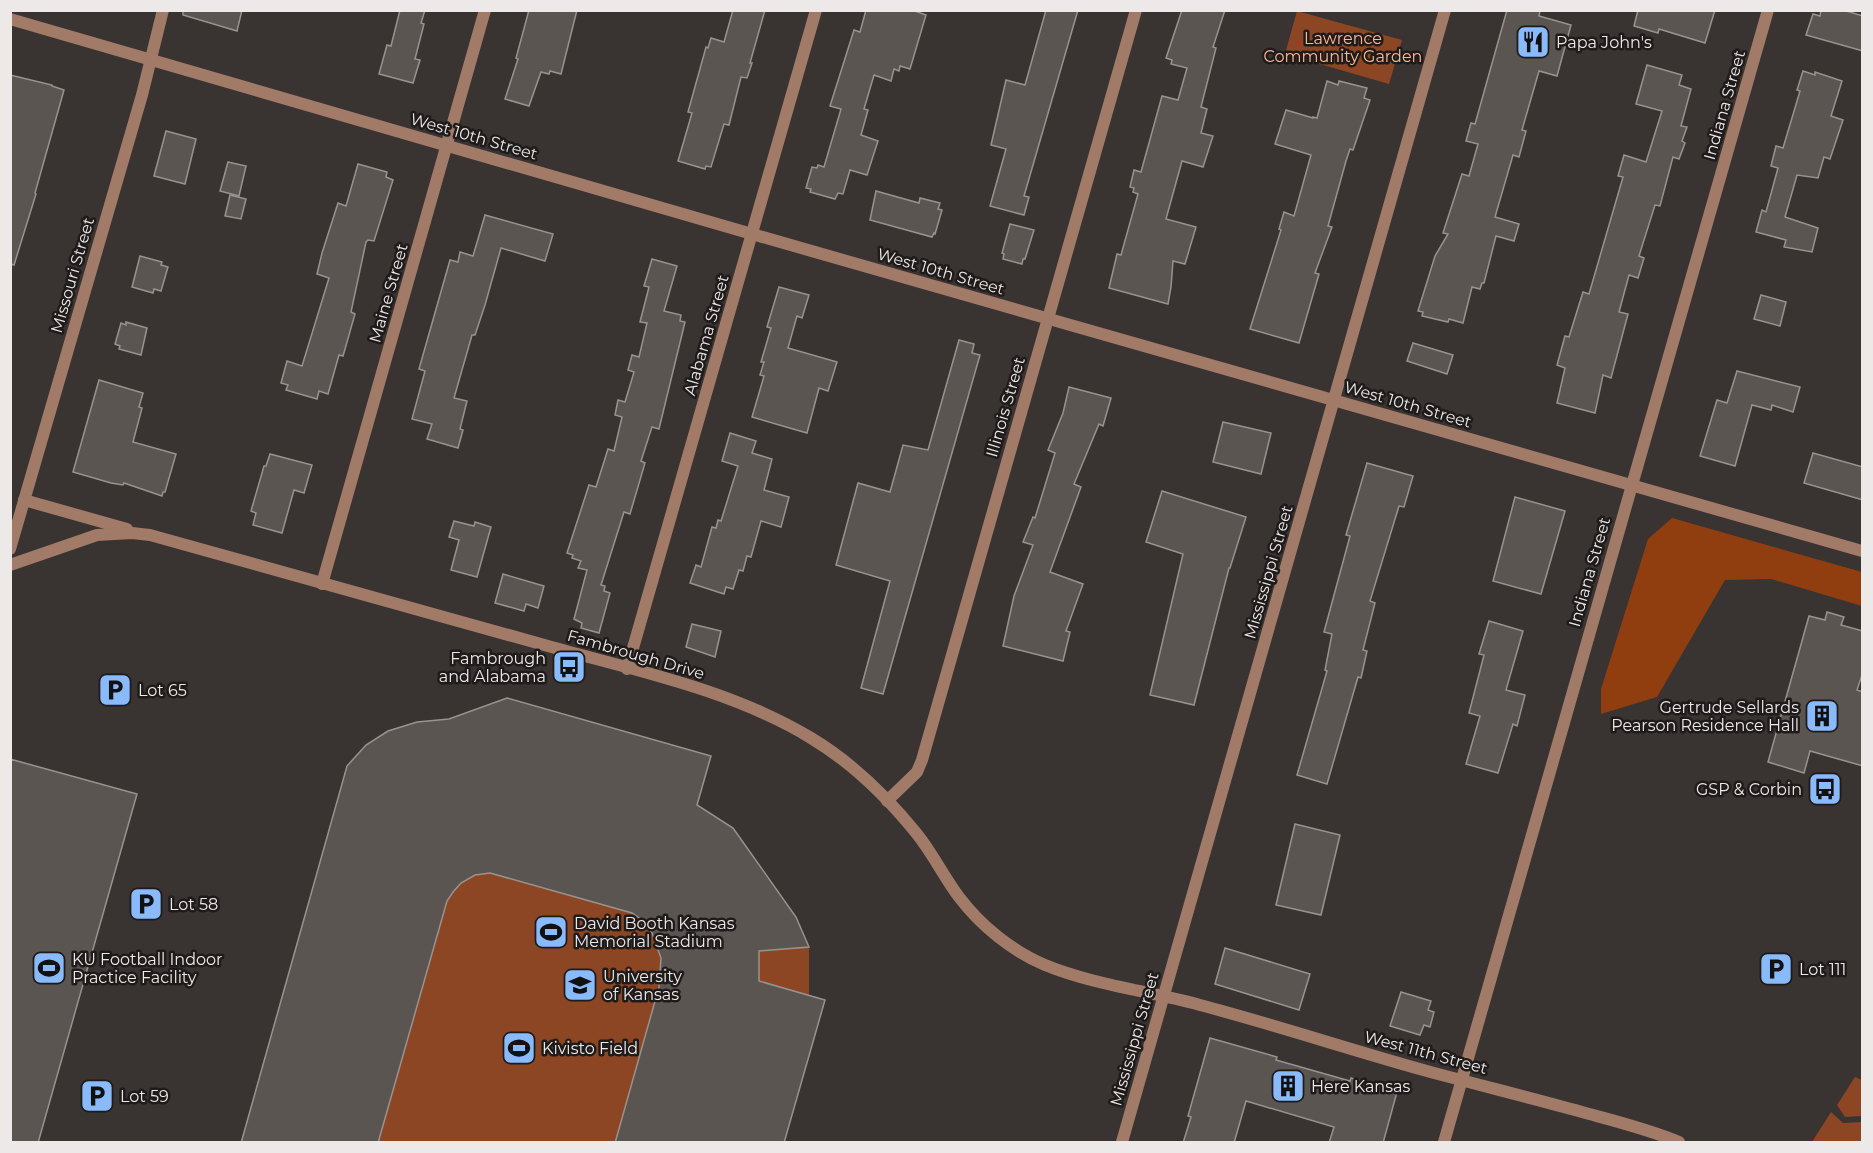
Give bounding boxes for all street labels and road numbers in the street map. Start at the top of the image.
street label: Indiana Street [1700,48,1749,162]
street label: West 10th Street [408,109,540,164]
street label: Missouri Street [47,215,98,335]
street label: Maine Street [365,241,412,345]
street label: West 10th Street [875,244,1007,299]
street label: Alabama Street [680,272,733,398]
street label: Illinois Street [982,354,1029,459]
street label: West 10th Street [1342,377,1474,432]
street label: Mississippi Street [1240,503,1297,641]
street label: Indiana Street [1565,515,1614,629]
street label: Fambrough Drive [565,626,707,683]
street label: Mississippi Street [1106,970,1163,1108]
street label: West 11th Street [1362,1027,1490,1078]

